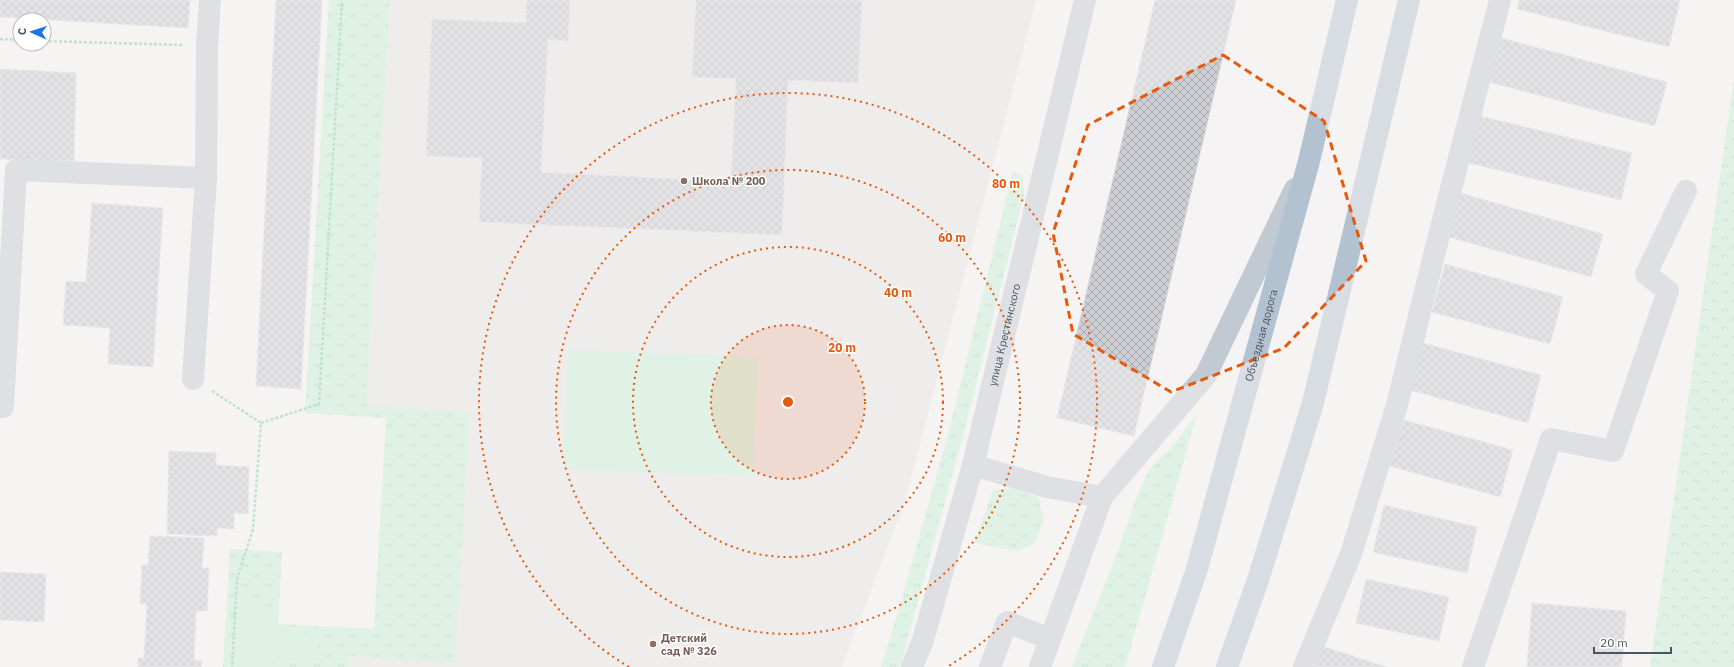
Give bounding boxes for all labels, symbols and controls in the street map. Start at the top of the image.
north arrow [12,12,52,52]
text: С [15,28,29,35]
place label: Школа № 200 [692,174,766,188]
marker: Школа № 200 [679,176,689,186]
text: 80 m [992,176,1020,191]
text: 60 m [938,230,966,245]
street label: улица Крестинского [985,282,1023,388]
text: 40 m [884,285,912,300]
street label: Объездная дорога [1242,287,1280,383]
text: 20 m [828,340,856,355]
centre of rings [781,395,795,409]
scale bar [1594,629,1671,655]
place label: Детский сад № 326 [661,631,717,658]
text: 20 m [1600,635,1628,650]
marker: Детский сад № 326 [648,639,658,649]

